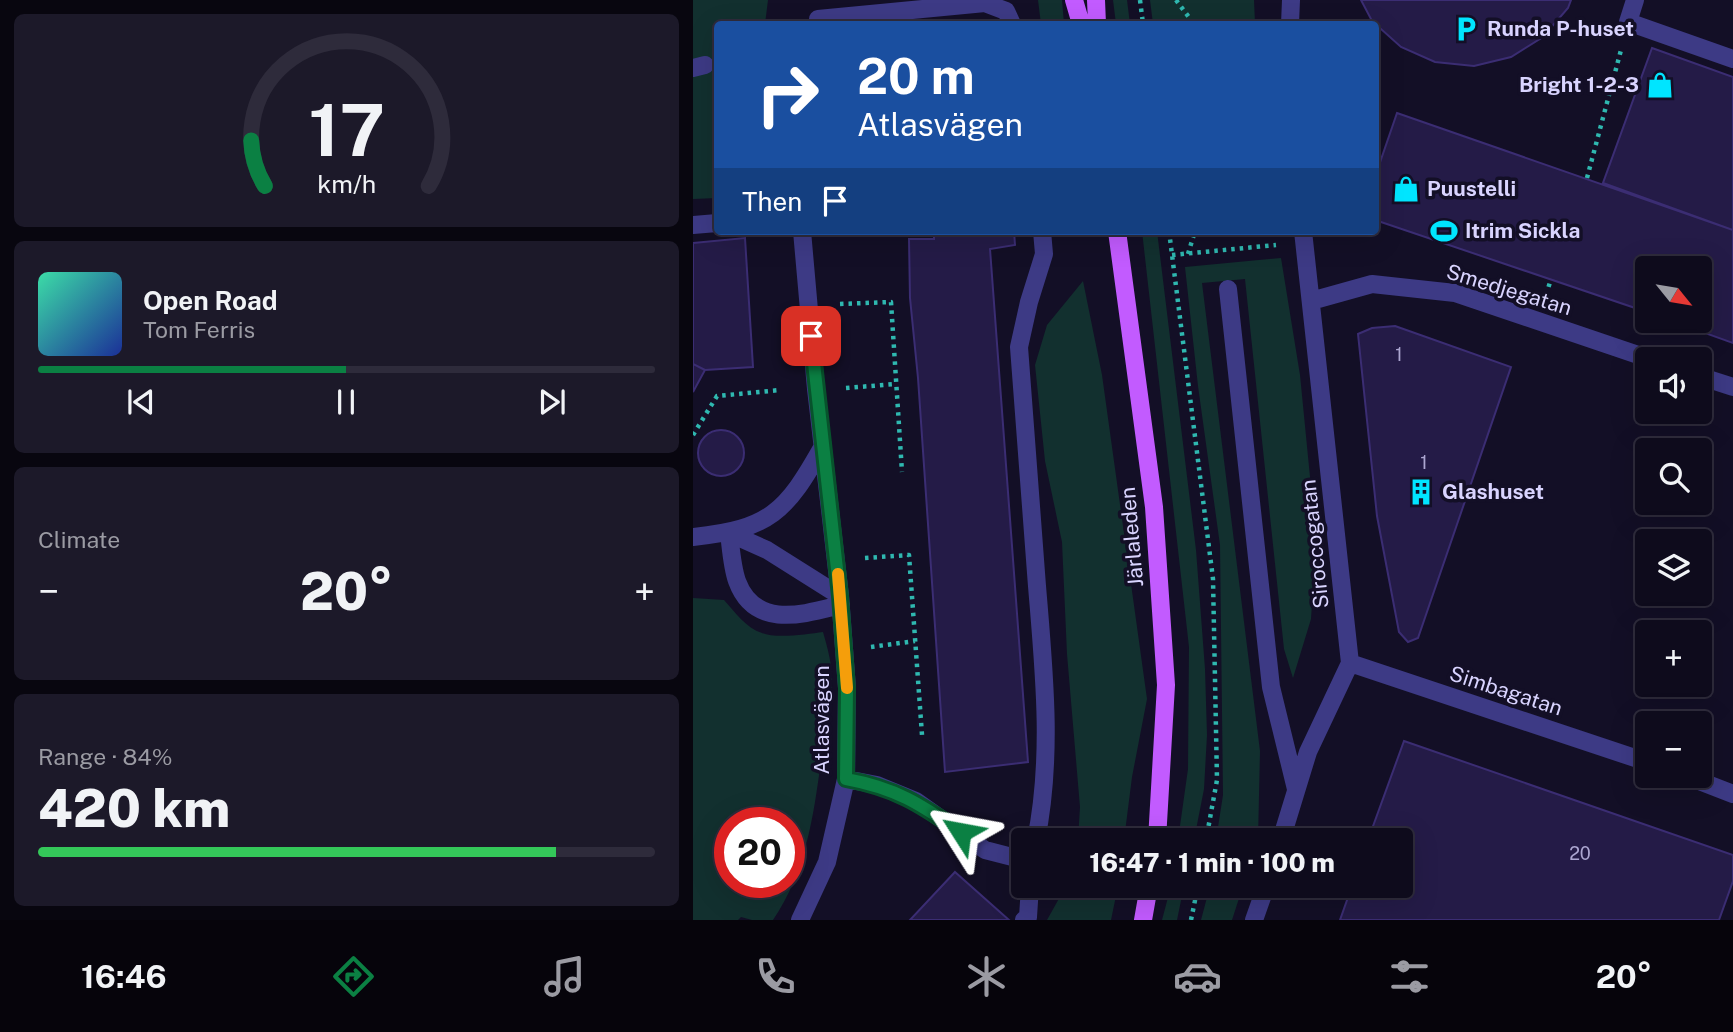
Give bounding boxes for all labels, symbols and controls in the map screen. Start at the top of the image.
parking icon: Runda P-huset [1451,14,1481,44]
place label: Runda P-huset [1487,16,1634,41]
text: 20 m [857,47,975,105]
icon: right [742,49,833,140]
shop icon: Bright 1-2-3 [1645,70,1675,100]
place label: Bright 1-2-3 [1519,72,1639,97]
text: 17 [308,88,385,173]
text: Atlasvägen [857,106,1023,143]
text: km/h [317,169,376,199]
shop icon: Puustelli [1391,174,1421,204]
place label: Puustelli [1427,176,1516,201]
icon: arrive [816,182,854,220]
text: Then [742,186,802,217]
sports icon: Itrim Sickla [1429,216,1459,246]
place label: Itrim Sickla [1465,218,1580,243]
north arrow [1635,256,1711,332]
map controls [1635,256,1712,788]
street label: Smedjegatan [1443,259,1575,320]
text: Open Road [143,285,278,316]
pin [781,306,841,366]
text: Tom Ferris [143,316,255,343]
icon: arrive [792,317,830,355]
house number: 1 [1395,344,1403,365]
button: sound [1635,347,1712,424]
icon: previous [122,383,160,421]
icon: pause [327,383,365,421]
icon: next [533,383,571,421]
button: search [1635,438,1712,515]
house number: 1 [1420,452,1428,473]
building icon: Glashuset [1406,477,1436,507]
street label: Siroccogatan [1295,478,1334,610]
place label: Glashuset [1442,479,1544,504]
street label: Järlaleden [1115,486,1148,588]
text: Climate [38,526,120,553]
button: layers [1635,529,1712,606]
text: 20° [300,561,393,622]
text: − [38,569,59,614]
text: + [634,569,655,614]
button: + [1635,620,1712,697]
street label: Simbagatan [1446,661,1566,721]
street label: Atlasvägen [809,666,834,774]
button: − [1635,711,1712,788]
text: Range · 84% [38,743,173,770]
text: 420 km [38,778,230,839]
position arrow [924,795,998,869]
speed limit sign: 20 [714,807,805,898]
house number: 20 [1569,843,1591,864]
text: 16:47 · 1 min · 100 m [1089,847,1335,878]
icon: directions [329,952,378,1001]
icon: music [540,952,589,1001]
icon: phone [751,952,800,1001]
icon: climate [962,952,1011,1001]
icon: car [1173,952,1222,1001]
icon: filters [1385,952,1434,1001]
text: 16:46 [81,958,167,995]
text: 20° [1596,958,1652,995]

